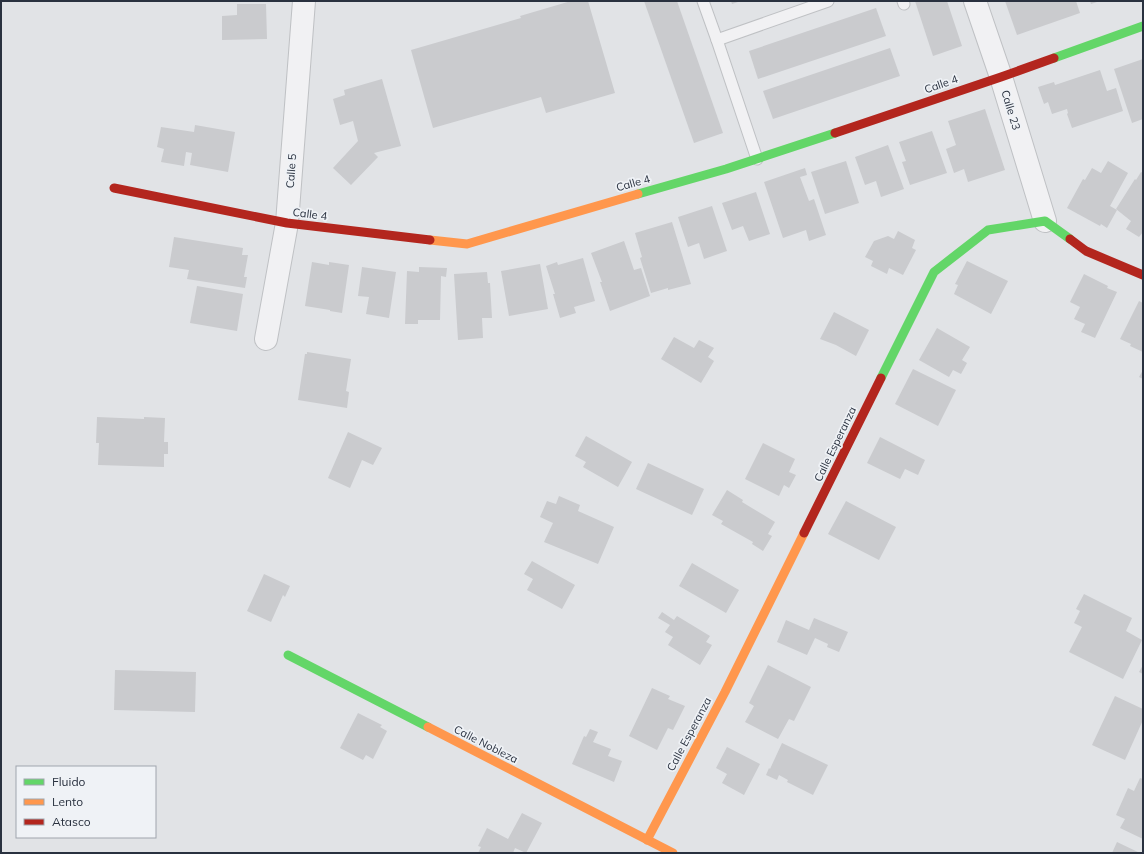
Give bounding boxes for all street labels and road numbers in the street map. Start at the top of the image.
street label: Calle 4 [922,72,960,96]
street label: Calle 23 [998,88,1024,132]
street label: Calle 5 [283,153,299,189]
street label: Calle 4 [614,171,652,195]
street label: Calle 4 [292,205,328,223]
street label: Calle Esperanza [811,404,859,484]
street label: Calle Esperanza [664,695,714,773]
street label: Calle Nobleza [452,722,520,766]

